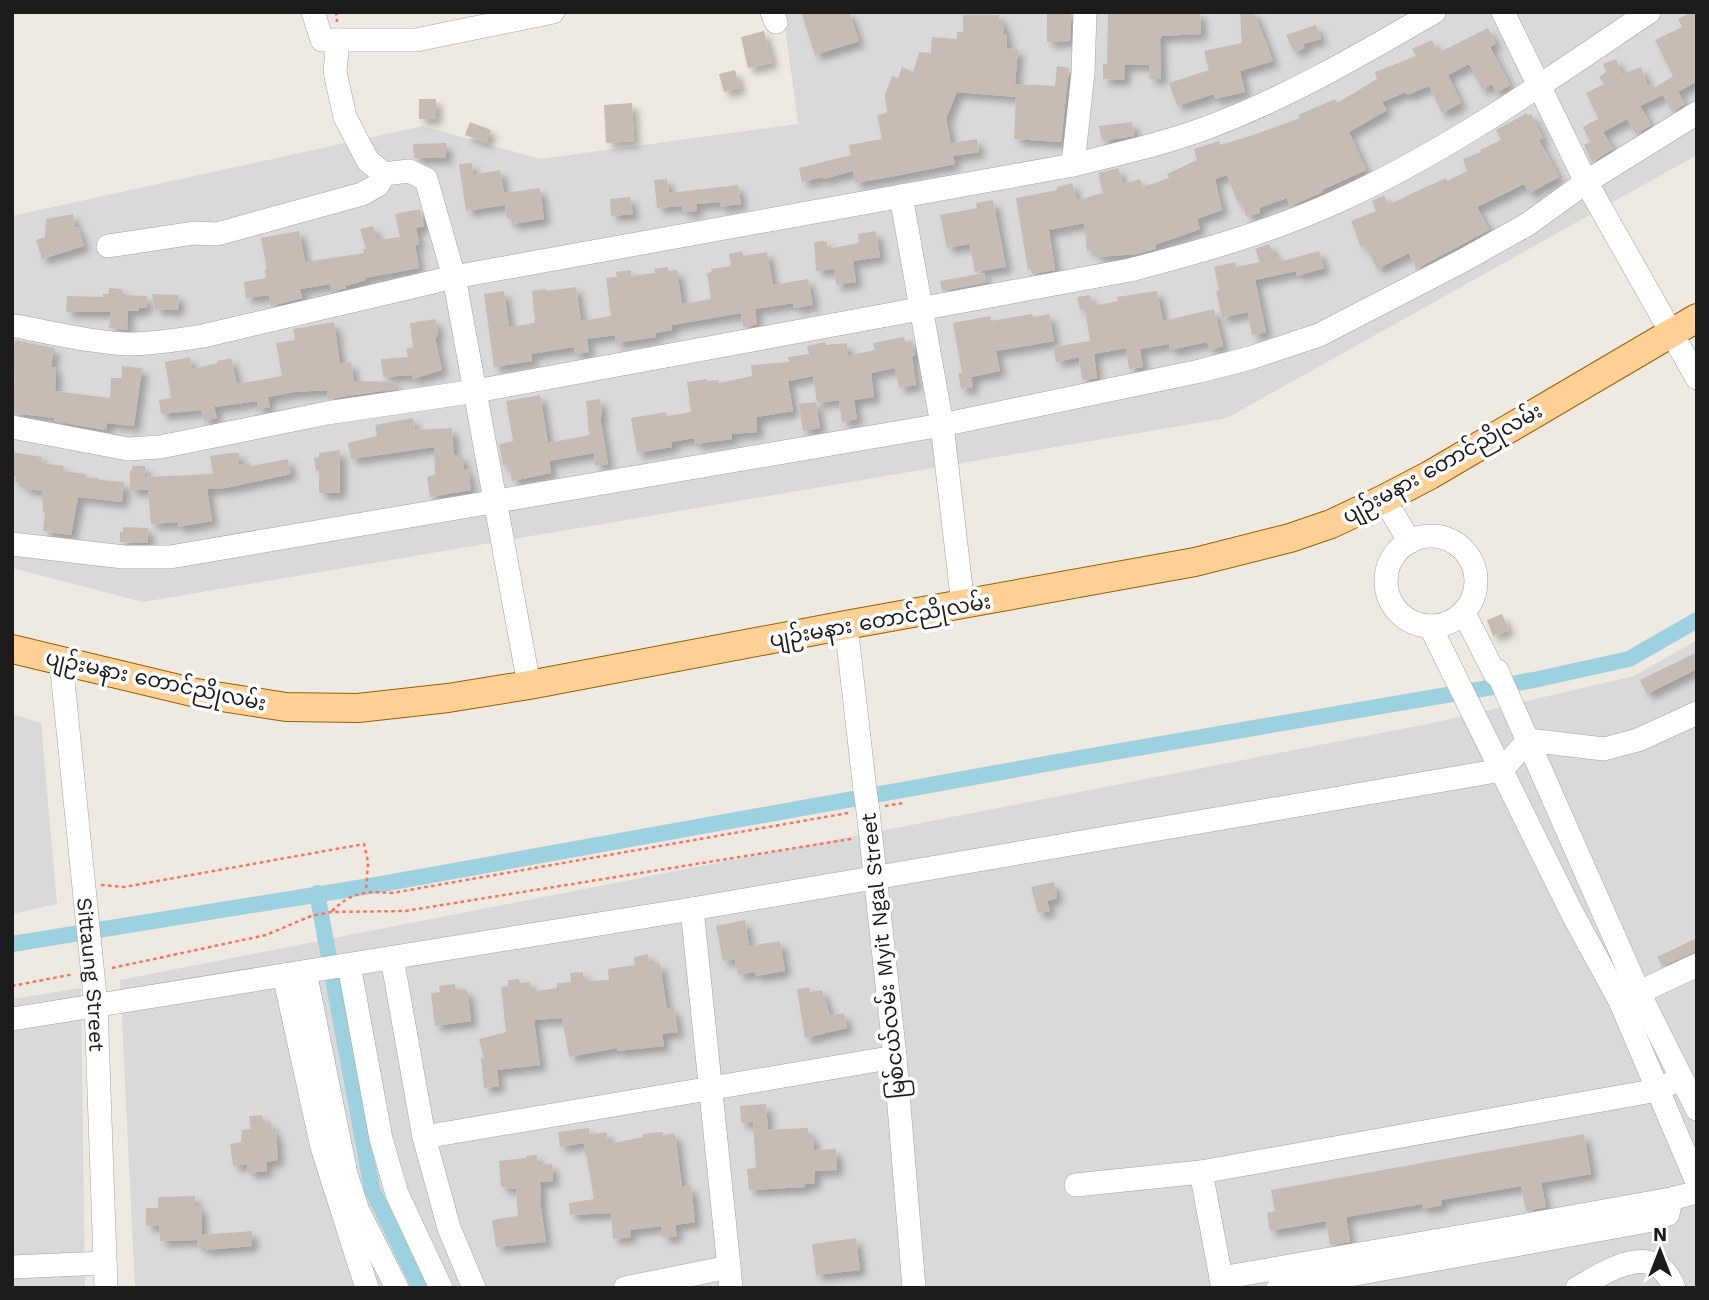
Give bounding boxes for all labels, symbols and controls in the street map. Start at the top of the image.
street label: ပျဉ်းမနား တောင်ညိုလမ်း [1336,395,1549,534]
street label: ပျဉ်းမနား တောင်ညိုလမ်း [767,585,994,658]
street label: ပျဉ်းမနား တောင်ညိုလမ်း [42,641,269,721]
street label: မြစ်ငယ်လမ်း Myit Ngal Street [853,811,915,1101]
street label: Sittaung Street [73,896,110,1052]
north arrow [1625,1216,1695,1286]
text: N [1653,1223,1667,1246]

